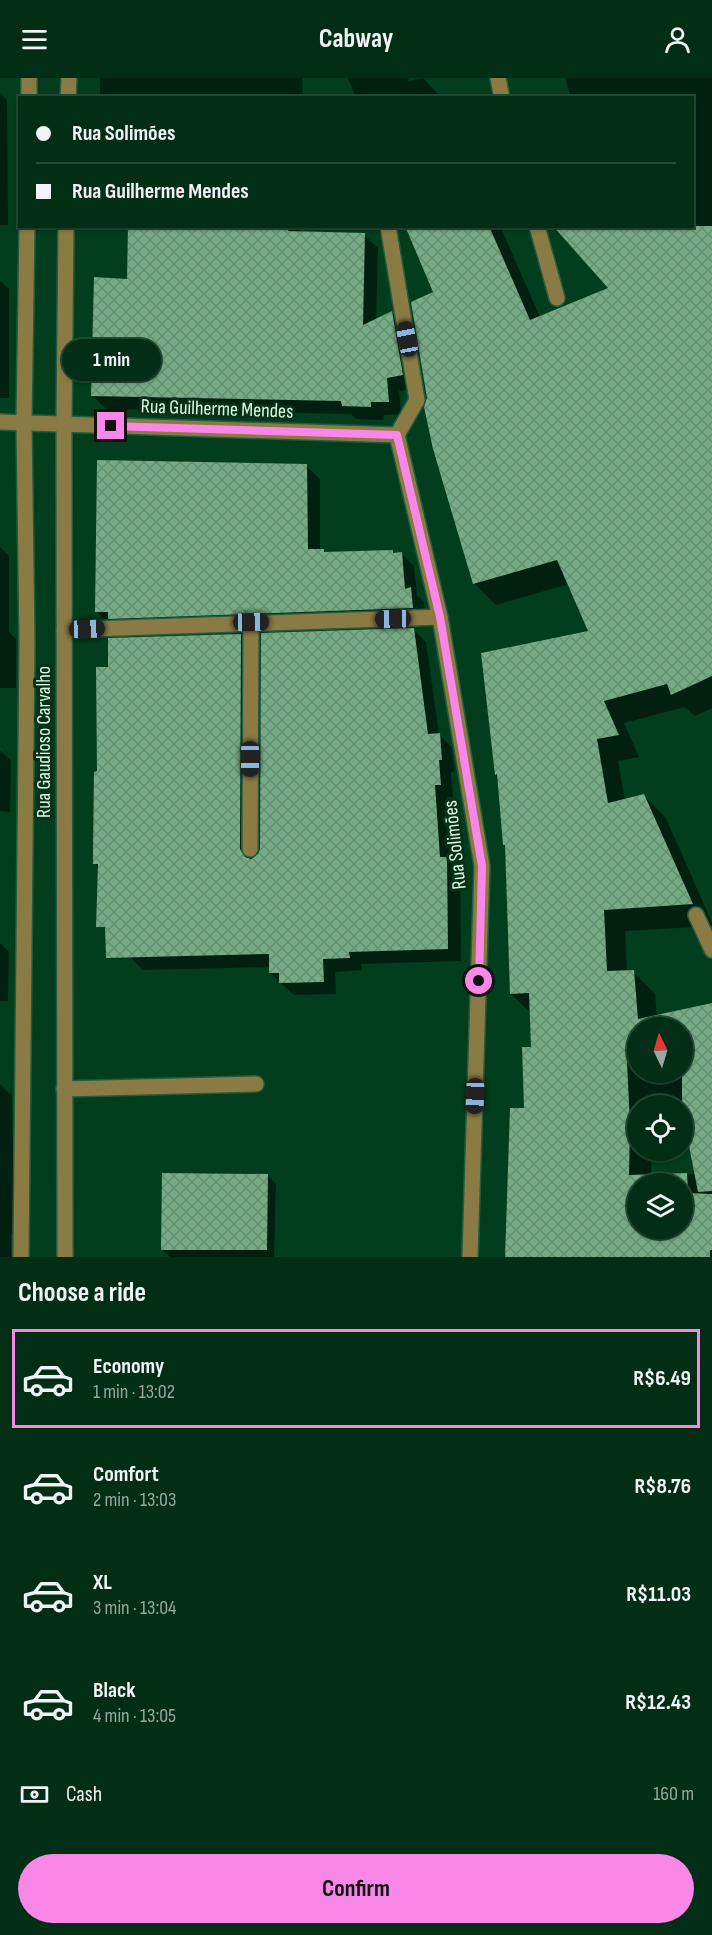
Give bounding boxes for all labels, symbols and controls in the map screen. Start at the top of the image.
icon: menu [18,23,51,56]
text: Cabway [319,23,393,55]
icon: person [661,23,694,56]
text: Rua Solimões [72,120,176,147]
text: Rua Guilherme Mendes [72,178,249,205]
car [395,320,419,358]
callout: 1 min [62,339,160,381]
text: 1 min [93,348,130,372]
street label: Rua Guilherme Mendes [140,394,294,424]
route end [97,412,124,439]
car [375,610,411,628]
car [233,613,269,631]
car [69,619,105,639]
street label: Rua Gaudioso Carvalho [32,666,56,818]
car [241,741,259,777]
street label: Rua Solimões [438,799,472,891]
route start [465,967,492,994]
north arrow [627,1017,693,1083]
map controls [627,1017,693,1239]
car [465,1078,485,1114]
button: locate [627,1095,693,1161]
button: layers [627,1173,693,1239]
text: Choose a ride [18,1277,146,1309]
icon: car [21,1352,75,1406]
text: Economy [93,1353,164,1380]
text: R$6.49 [633,1365,691,1392]
text: 1 min · 13:02 [93,1380,175,1404]
icon: car [21,1460,75,1514]
text: Comfort [93,1461,159,1488]
text: R$8.76 [635,1473,691,1500]
text: 2 min · 13:03 [93,1488,176,1512]
icon: car [21,1568,75,1622]
text: XL [93,1569,112,1596]
text: R$11.03 [626,1581,691,1608]
text: 3 min · 13:04 [93,1596,176,1620]
icon: car [21,1676,75,1730]
text: Black [93,1677,135,1704]
text: R$12.43 [625,1689,691,1716]
text: 4 min · 13:05 [93,1704,176,1728]
icon: cash [18,1778,51,1811]
text: Cash [66,1781,102,1808]
text: 160 m [653,1782,694,1806]
button: Confirm [18,1854,694,1923]

